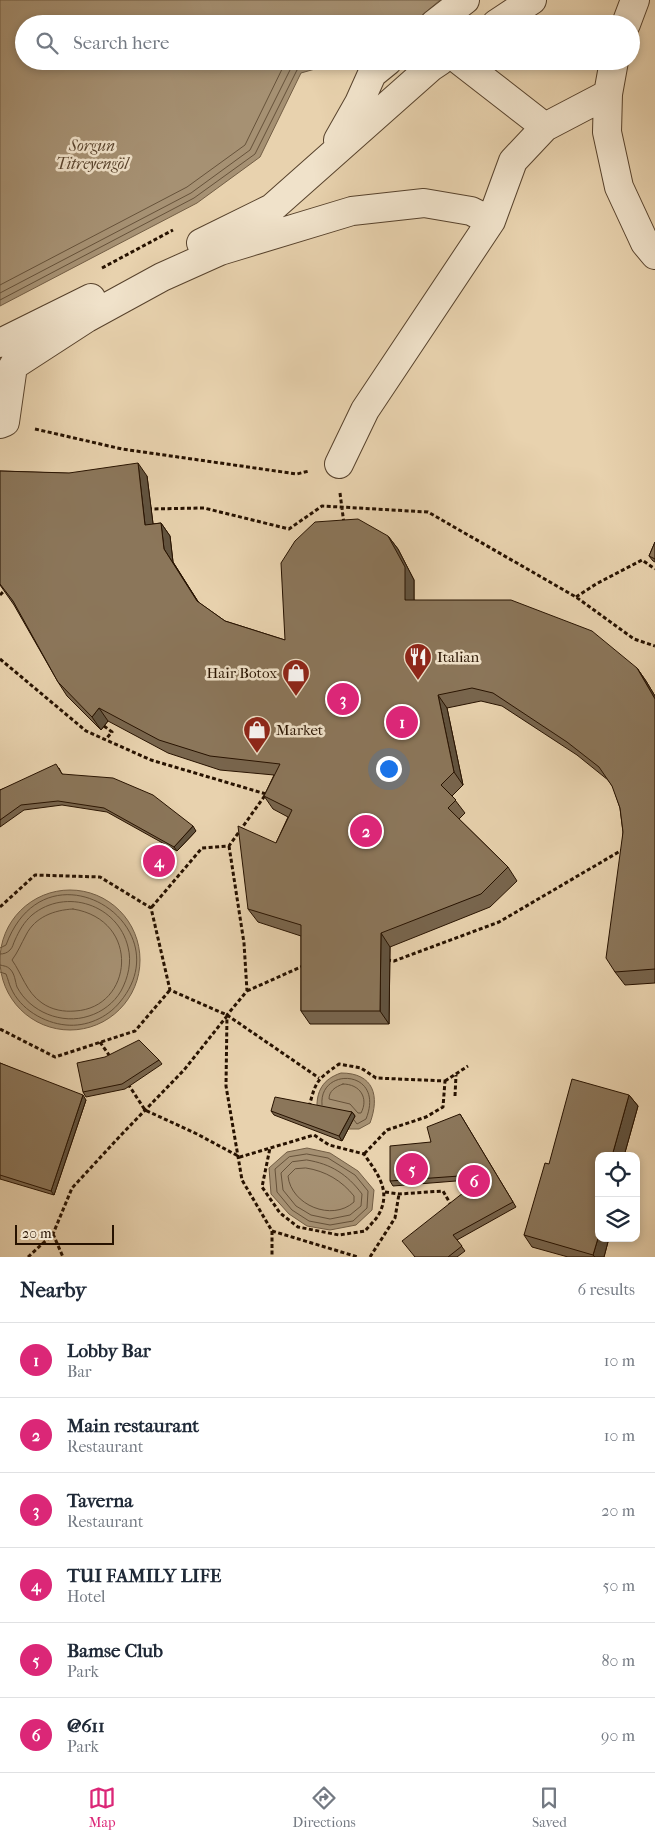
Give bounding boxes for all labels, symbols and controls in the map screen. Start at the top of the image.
search box [15,15,640,70]
icon: search [33,29,61,57]
text: Search here [73,32,169,54]
water label: Sorgun Titreyengöl [56,136,130,173]
restaurant icon: Italian [403,642,433,681]
place label: Italian [437,648,479,666]
shop icon: Hair Botox [281,658,311,697]
place label: Hair Botox [206,664,277,682]
pin: 3 [327,680,359,718]
pin: 1 [386,703,418,741]
shop icon: Market [242,715,272,754]
place label: Market [276,721,324,739]
your location [376,756,402,782]
pin: 2 [350,812,382,850]
pin: 4 [143,842,175,880]
pin: 5 [396,1150,428,1188]
map controls [595,1152,640,1242]
button: locate [595,1152,640,1197]
pin: 6 [458,1162,490,1200]
button: layers [595,1197,640,1242]
scale bar [15,1222,114,1245]
text: 20 m [22,1225,52,1242]
text: Nearby [20,1278,86,1302]
text: 6 results [577,1280,635,1299]
text: Lobby Bar [67,1340,151,1362]
text: 1 [33,1351,39,1370]
text: 10 m [604,1351,635,1370]
text: Bar [67,1362,92,1381]
text: Main restaurant [67,1415,199,1437]
text: 2 [32,1426,40,1445]
text: 10 m [604,1426,635,1445]
text: Restaurant [67,1437,143,1456]
text: Taverna [67,1490,133,1512]
text: 3 [33,1501,39,1520]
text: 20 m [601,1501,635,1520]
text: Restaurant [67,1512,143,1531]
text: TUI FAMILY LIFE [67,1565,221,1587]
text: 4 [31,1576,41,1595]
text: 50 m [603,1576,635,1595]
text: Hotel [67,1587,105,1606]
text: Bamse Club [67,1640,163,1662]
text: 5 [33,1651,39,1670]
text: 80 m [601,1651,635,1670]
text: Park [67,1662,99,1681]
text: @611 [67,1715,105,1737]
text: 6 [32,1726,40,1745]
text: 90 m [601,1726,635,1745]
text: Park [67,1737,99,1756]
tab: Map [88,1784,116,1831]
tab: Directions [293,1784,356,1831]
tab: Saved [532,1784,567,1831]

